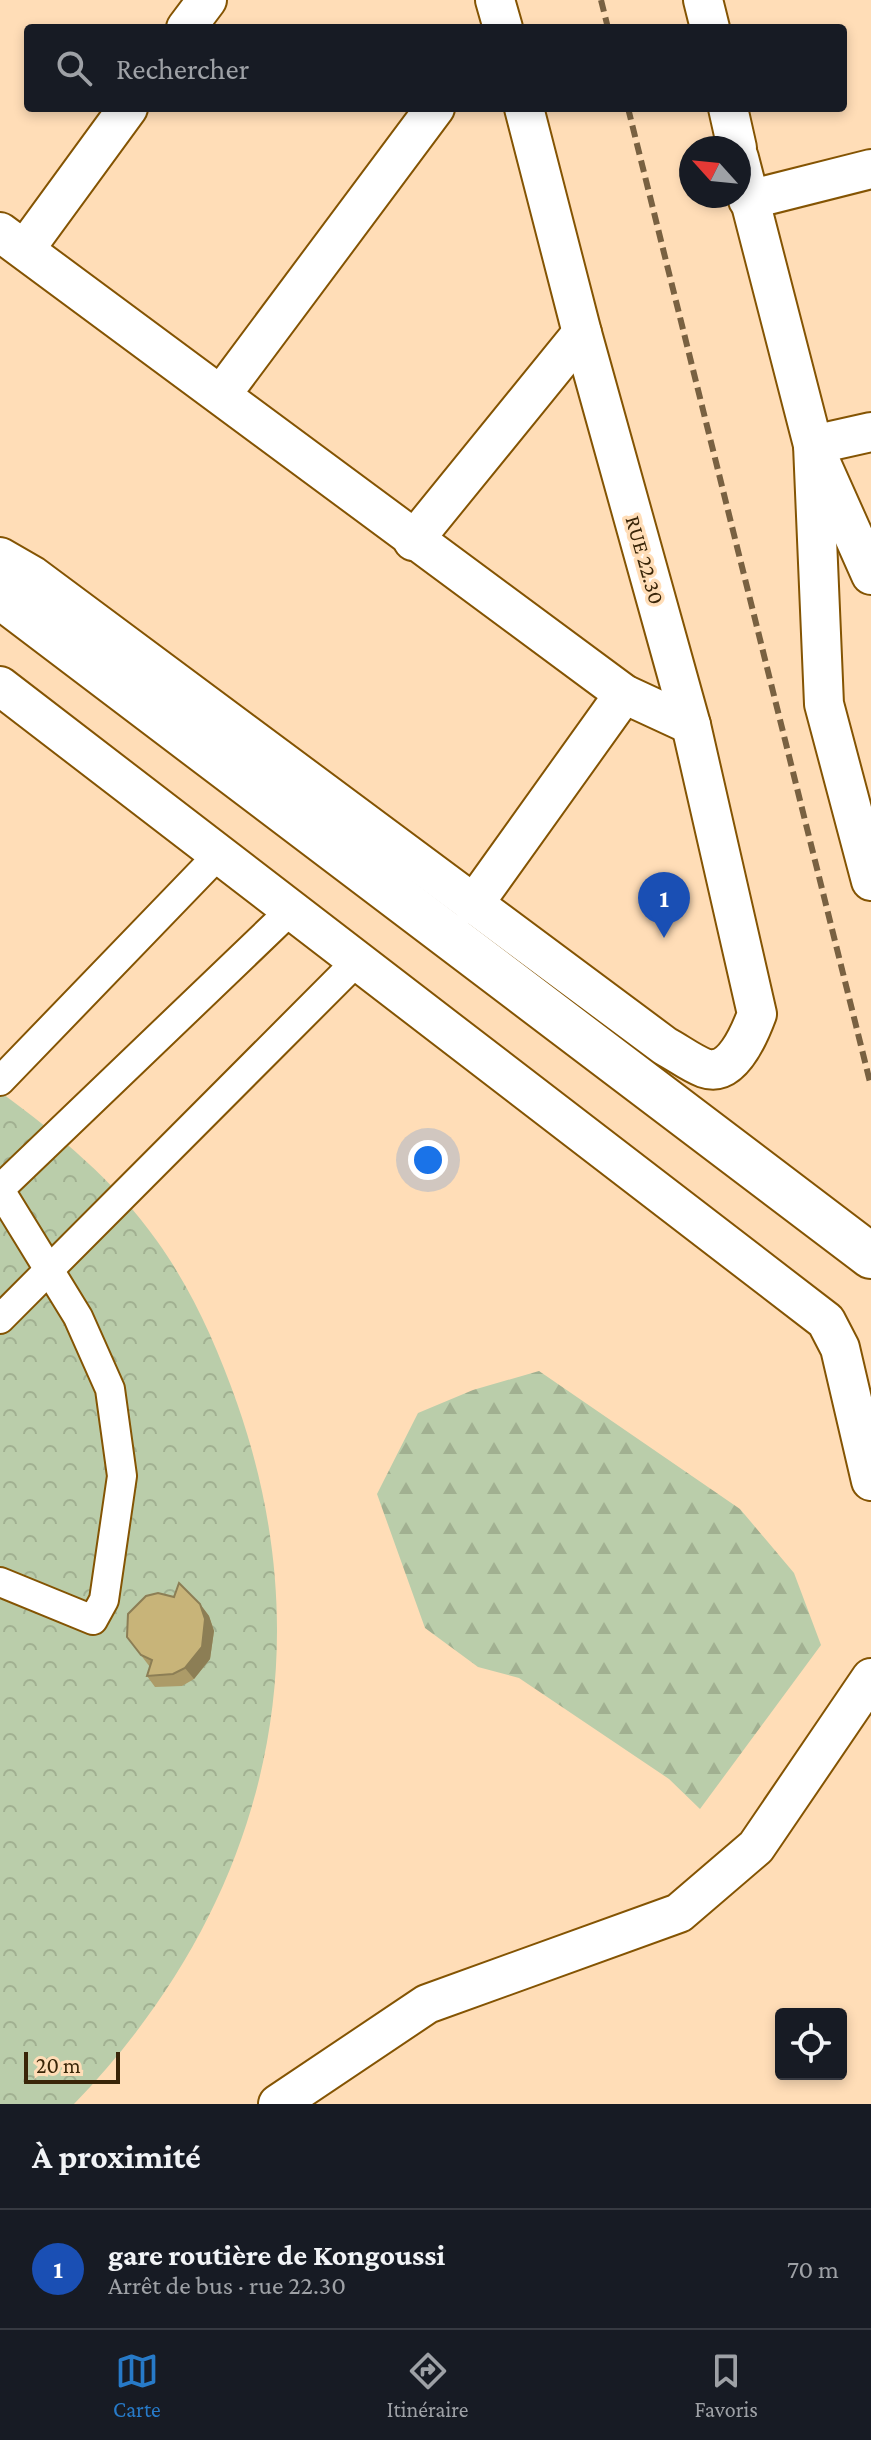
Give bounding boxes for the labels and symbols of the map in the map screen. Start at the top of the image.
north arrow [679,136,751,208]
street label: RUE 22.30 [620,513,670,607]
pin: 1 [638,872,690,938]
your location [408,1140,448,1180]
scale bar [24,2048,120,2084]

